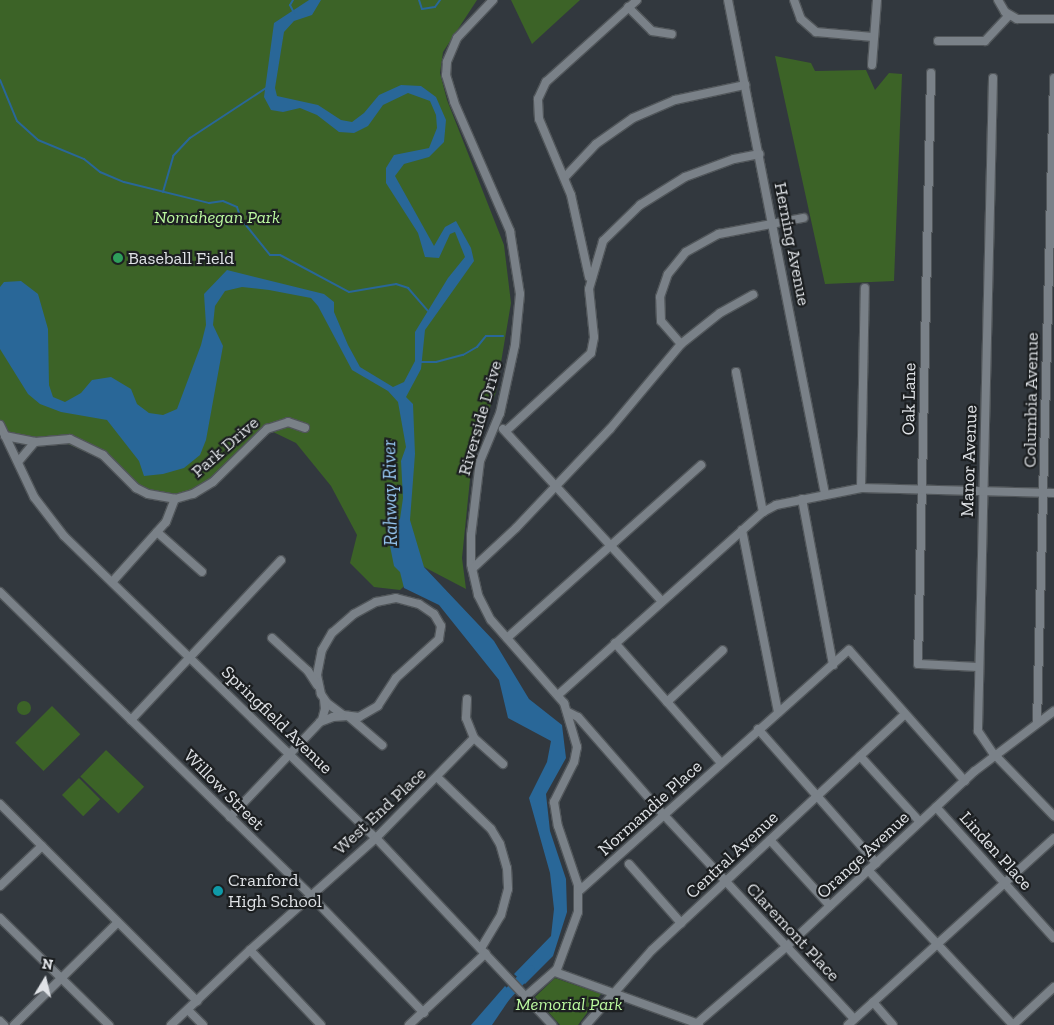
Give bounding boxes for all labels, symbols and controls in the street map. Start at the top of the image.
street label: Herning Avenue [769,180,815,308]
park label: Nomahegan Park [154,206,280,228]
place label: Baseball Field [128,247,234,269]
marker: Baseball Field [112,252,124,264]
street label: Columbia Avenue [1019,332,1043,468]
street label: Riverside Drive [453,358,507,478]
street label: Oak Lane [898,363,920,435]
street label: Manor Avenue [956,404,982,518]
street label: Park Drive [187,412,263,482]
water label: Rahway River [378,440,402,546]
street label: Springfield Avenue [217,661,337,779]
street label: Willow Street [179,745,269,835]
street label: Normandie Place [594,756,706,860]
street label: West End Place [329,763,431,859]
street label: Central Avenue [681,806,783,904]
street label: Orange Avenue [812,806,914,904]
street label: Linden Place [955,807,1037,895]
place label: Cranford High School [228,870,322,912]
street label: Claremont Place [742,878,844,986]
marker: Cranford High School [212,885,224,897]
north arrow [20,955,70,1005]
text: N [41,955,54,974]
park label: Memorial Park [516,993,622,1015]

